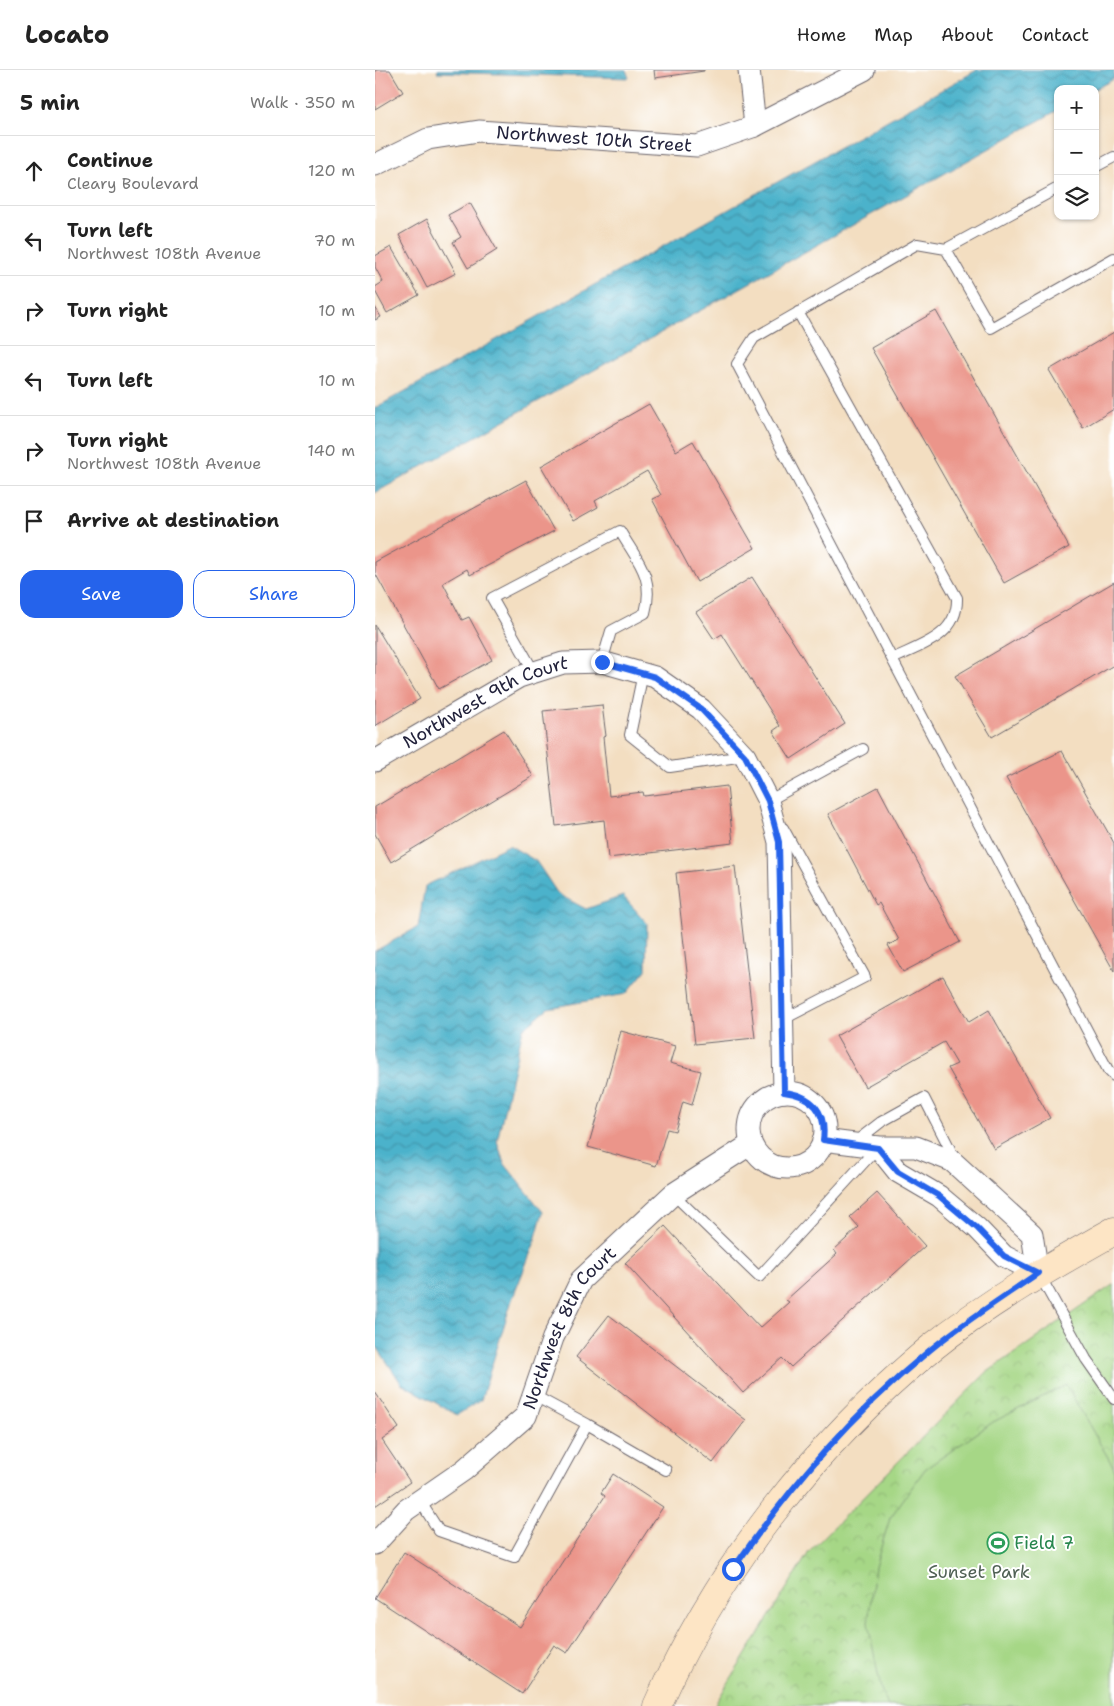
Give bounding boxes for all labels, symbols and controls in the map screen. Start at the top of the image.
text: Locato [25,19,109,51]
text: Home [797,23,846,47]
text: Map [874,23,913,47]
text: About [941,23,994,47]
text: Contact [1022,23,1089,47]
map controls [1054,85,1099,220]
button: + [1054,85,1099,130]
text: 5 min [20,89,80,117]
text: Walk · 350 m [250,92,355,113]
street label: Northwest 10th Street [495,120,693,158]
button: − [1054,130,1099,175]
text: Continue [67,148,153,173]
icon: ahead [20,157,48,185]
text: 120 m [308,160,355,181]
text: Cleary Boulevard [67,173,199,194]
button: layers [1054,175,1099,220]
text: Turn left [67,218,153,243]
icon: left [20,227,48,255]
text: 70 m [314,230,355,251]
text: Northwest 108th Avenue [67,243,261,264]
icon: right [20,297,48,325]
text: Turn right [67,298,168,323]
text: 10 m [318,300,355,321]
icon: left [20,367,48,395]
text: Turn left [67,368,153,393]
text: 10 m [318,370,355,391]
text: Turn right [67,428,168,453]
icon: right [20,437,48,465]
text: 140 m [308,440,355,461]
text: Northwest 108th Avenue [67,453,261,474]
icon: arrive [20,507,48,535]
text: Arrive at destination [67,508,279,533]
button: Save [20,570,183,618]
button: Share [193,570,355,618]
street label: Northwest 9th Court [399,651,568,754]
route end [591,651,614,674]
street label: Northwest 8th Court [517,1241,622,1413]
sports icon: Field 7 [986,1531,1010,1555]
place label: Field 7 [1014,1531,1074,1555]
route start [722,1558,745,1581]
park label: Sunset Park [928,1560,1030,1584]

